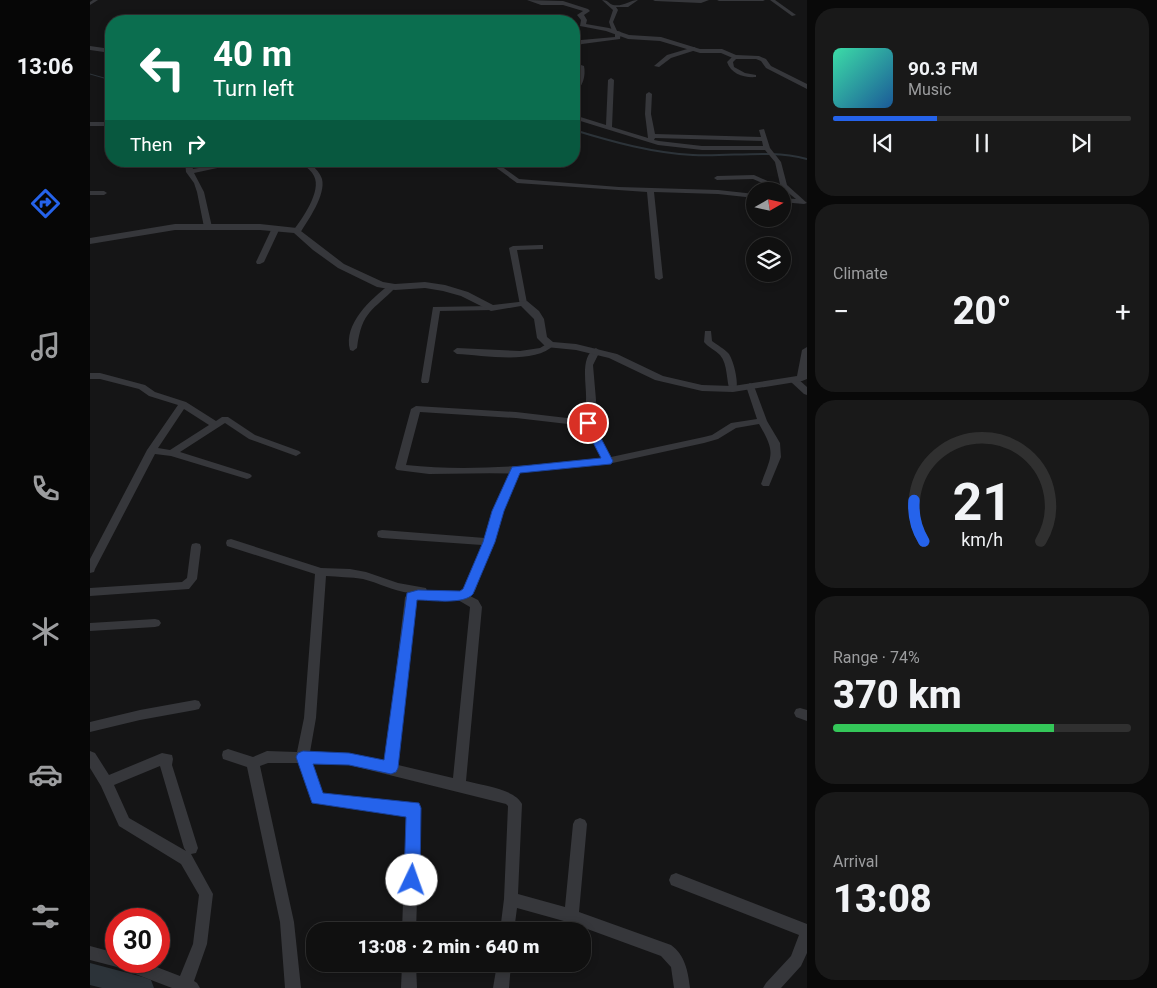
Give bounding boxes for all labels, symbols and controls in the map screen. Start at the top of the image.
text: 40 m [213,34,292,75]
icon: left [130,35,195,100]
text: 13:06 [17,54,73,79]
text: 90.3 FM [908,57,978,80]
text: Turn left [213,76,294,101]
text: Music [908,80,951,99]
icon: previous [869,129,897,157]
icon: pause [968,129,996,157]
icon: next [1067,129,1095,157]
icon: right [182,130,210,158]
text: Then [130,133,172,156]
north arrow [746,182,791,228]
map controls [746,182,791,282]
icon: directions [28,186,63,221]
button: layers [746,237,791,282]
text: Climate [833,264,888,283]
text: 20° [953,289,1011,333]
text: − [833,295,849,328]
text: + [1115,295,1131,328]
icon: music [28,329,63,364]
pin [567,402,609,444]
icon: arrive [574,409,602,437]
icon: phone [28,471,63,506]
text: 21 [952,472,1012,533]
text: km/h [961,529,1003,550]
icon: climate [28,614,63,649]
text: Range · 74% [833,648,920,667]
text: 370 km [833,673,962,717]
icon: car [28,757,63,792]
text: Arrival [833,852,878,871]
position arrow [385,853,437,905]
text: 13:08 [833,877,932,921]
icon: filters [28,899,63,934]
speed limit sign: 30 [105,908,170,973]
text: 13:08 · 2 min · 640 m [357,935,540,958]

